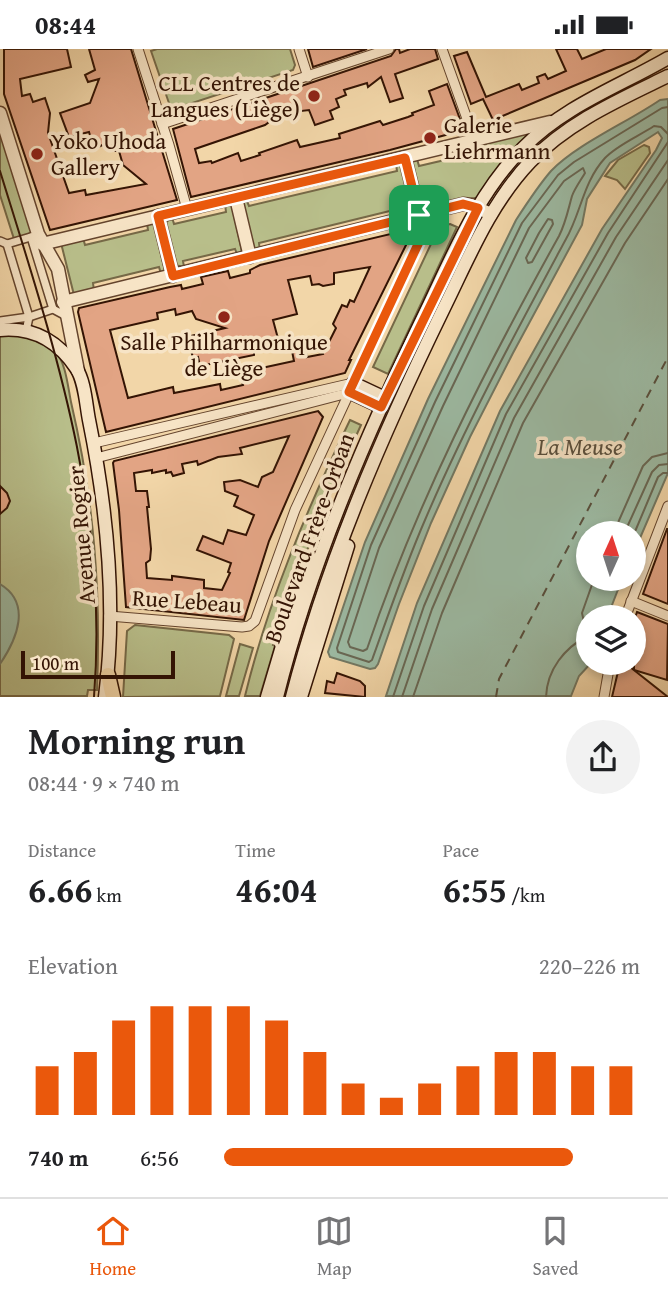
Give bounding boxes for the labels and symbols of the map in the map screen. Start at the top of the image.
place label: CLL Centres de Langues (Liège) [151,66,300,125]
marker: CLL Centres de Langues (Liège) [306,88,322,104]
place label: Galerie Liehrmann [444,108,550,167]
place label: Yoko Uhoda Gallery [51,124,166,183]
marker: Galerie Liehrmann [422,130,438,146]
marker: Yoko Uhoda Gallery [29,146,45,162]
pin [389,185,449,245]
marker: Salle Philharmonique de Liège [216,309,232,325]
place label: Salle Philharmonique de Liège [120,325,328,384]
street label: Boulevard Frère-Orban [255,428,362,647]
water label: La Meuse [536,429,623,464]
street label: Avenue Rogier [58,464,103,606]
north arrow [576,521,646,591]
street label: Rue Lebeau [131,580,243,621]
scale bar [21,647,175,679]

